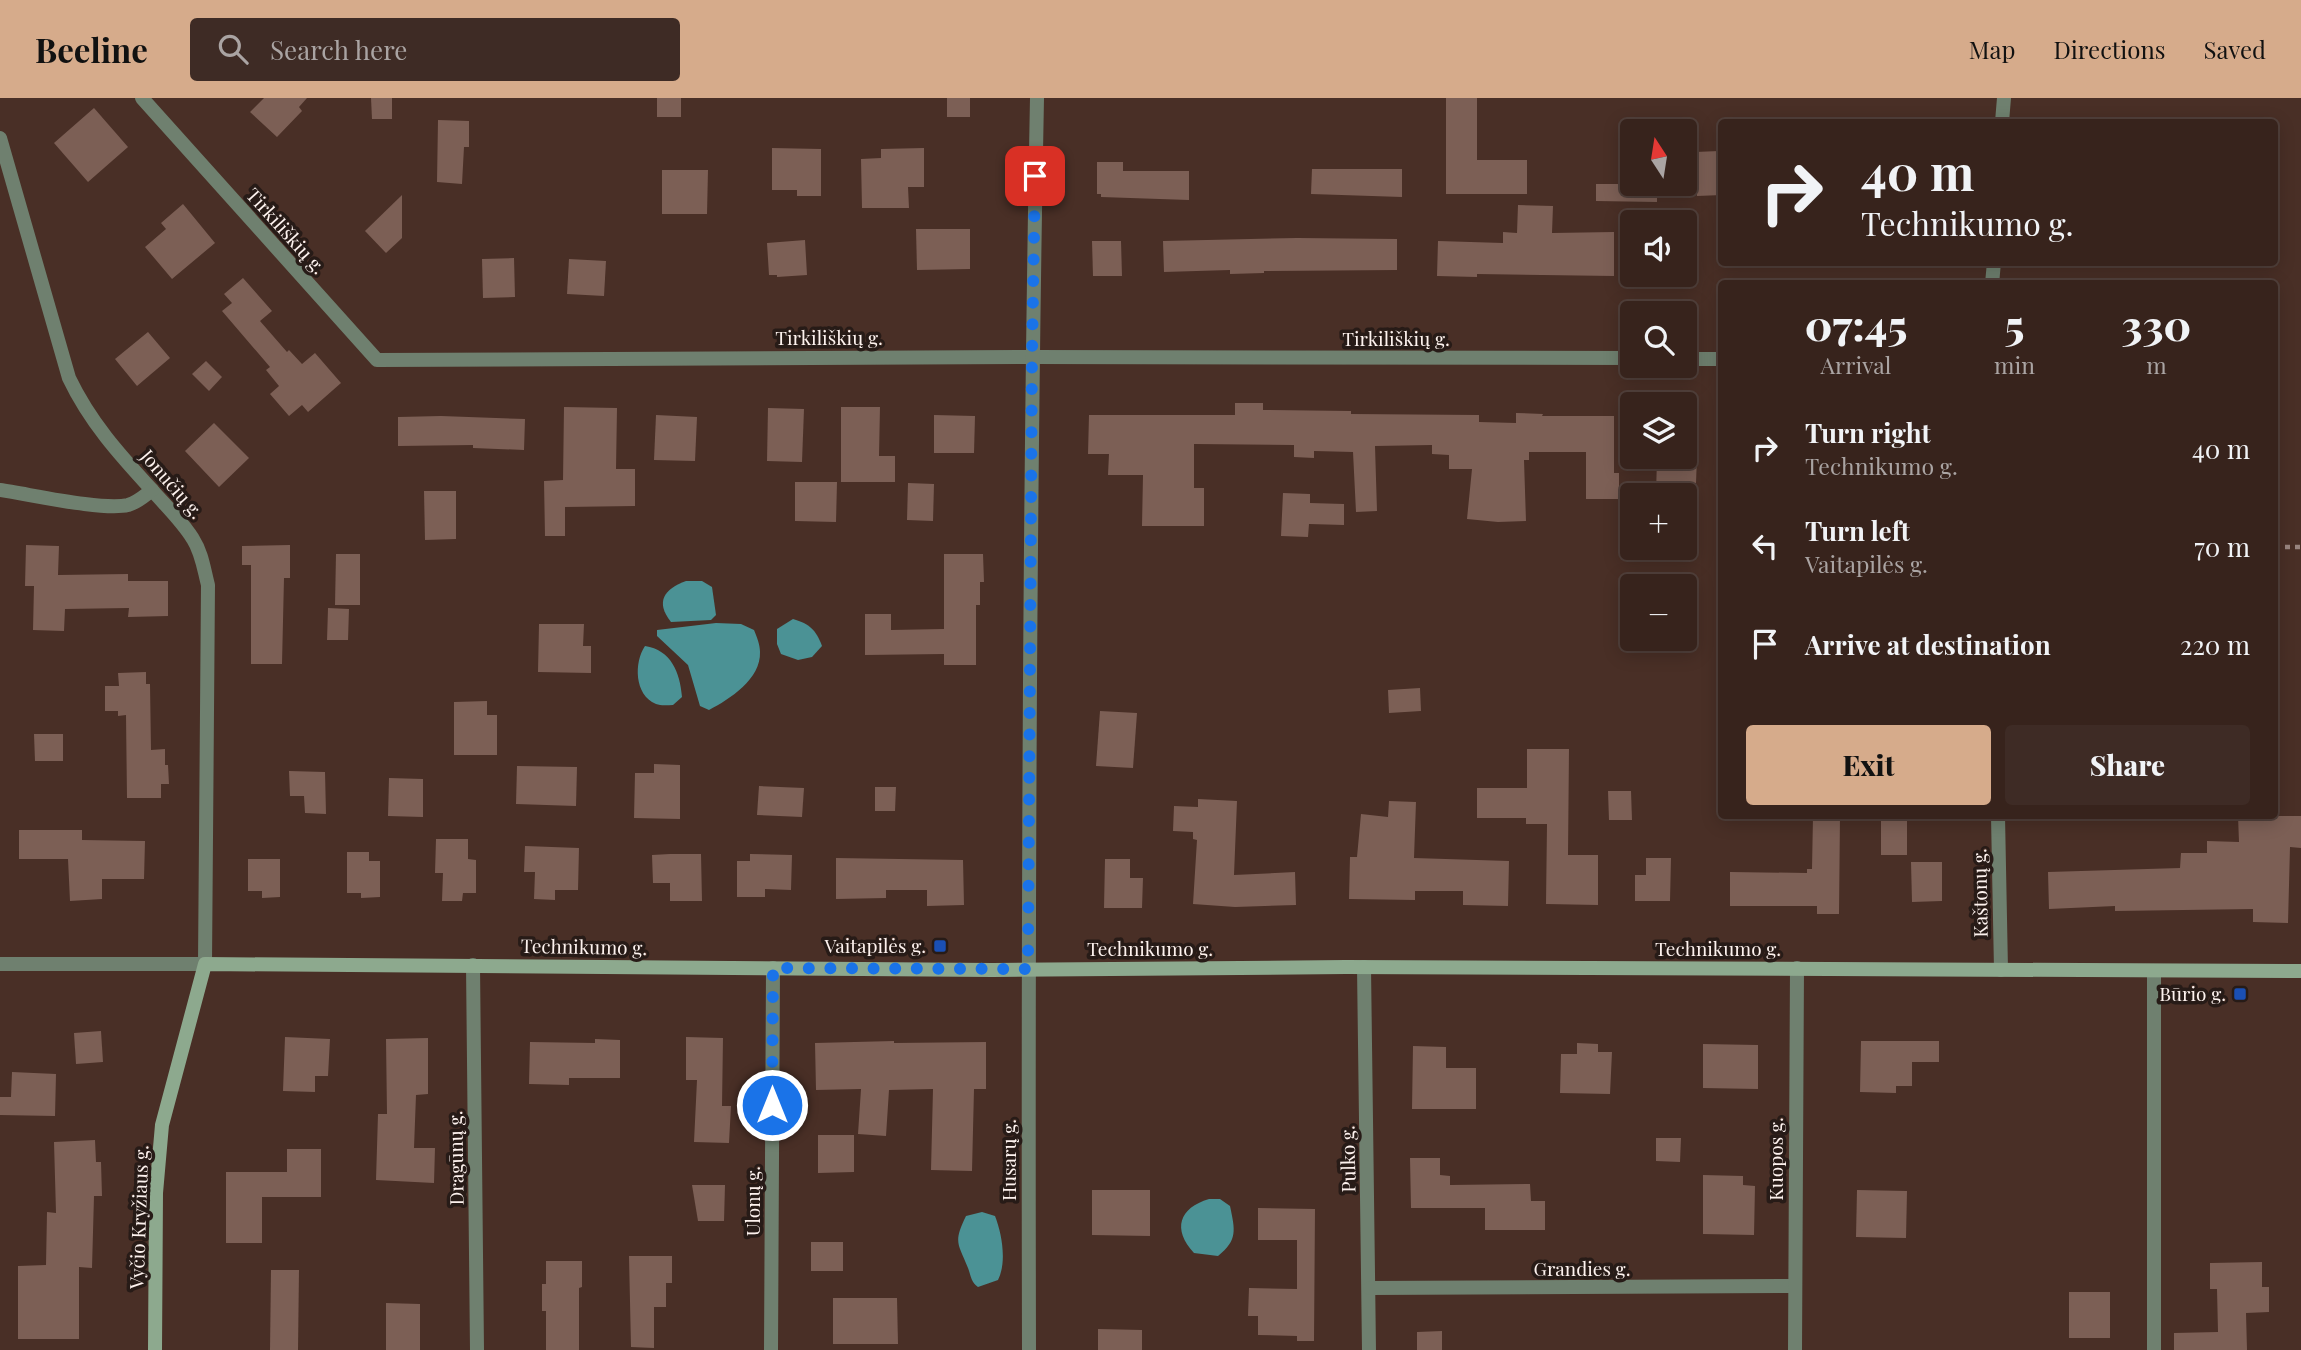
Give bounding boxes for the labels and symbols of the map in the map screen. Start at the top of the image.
north arrow [1620,119,1698,196]
pin [1005,146,1065,206]
street label: Tirkiliškių g. [241,182,332,279]
street label: Tirkiliškių g. [775,324,883,350]
street label: Tirkiliškių g. [1342,325,1450,351]
street label: Jonučių g. [135,442,210,524]
street label: Kaštonų g. [1965,848,1993,938]
street label: Technikumo g. [521,932,647,960]
place label: Vaitapilės g. [823,932,926,958]
street label: Technikumo g. [1087,935,1213,961]
street label: Technikumo g. [1655,935,1781,961]
marker: Vaitapilės g. [932,938,948,954]
place label: Būrio g. [2159,980,2226,1006]
marker: Būrio g. [2232,986,2248,1002]
position arrow [735,1068,809,1142]
street label: Dragūnų g. [441,1110,469,1206]
street label: Kuopos g. [1762,1117,1788,1201]
street label: Husarų g. [995,1119,1021,1201]
street label: Pulko g. [1333,1125,1361,1193]
street label: Vyčio Kryžiaus g. [122,1145,154,1290]
street label: Ulonų g. [739,1166,765,1236]
street label: Grandies g. [1534,1255,1630,1281]

